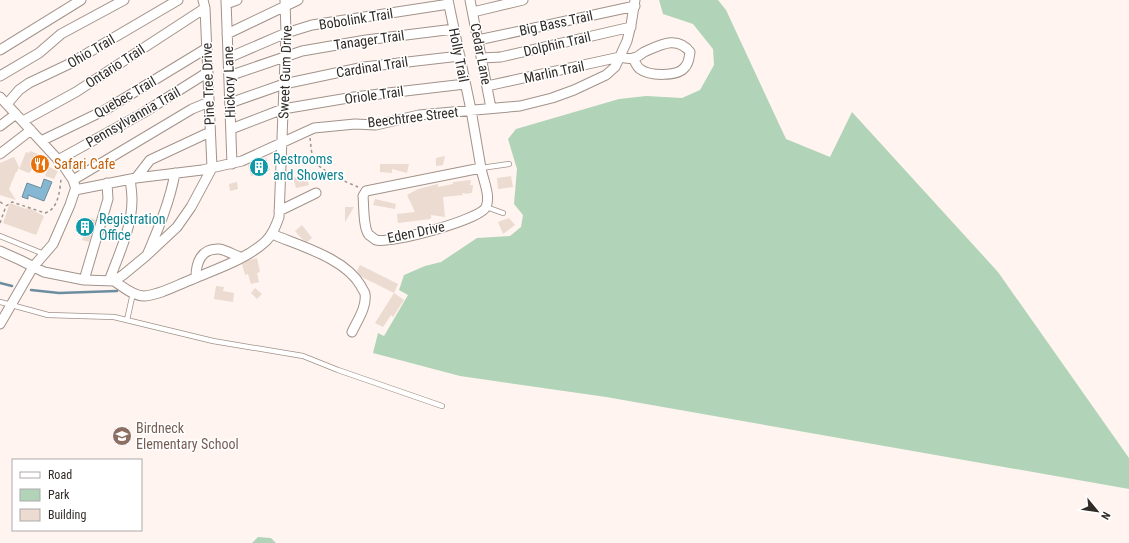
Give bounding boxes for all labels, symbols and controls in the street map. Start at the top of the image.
street label: Bobolink Trail [318,5,394,33]
street label: Big Bass Trail [518,7,594,39]
street label: Cedar Lane [467,22,495,87]
street label: Sweet Gum Drive [275,25,295,119]
street label: Tanager Trail [333,27,405,53]
street label: Holly Trail [446,27,472,83]
street label: Dolphin Trail [522,28,592,60]
street label: Ohio Trail [64,31,118,71]
street label: Ontario Trail [82,41,148,91]
street label: Pine Tree Drive [199,42,217,125]
street label: Hickory Lane [220,45,238,118]
street label: Cardinal Trail [335,53,409,81]
street label: Marlin Trail [522,58,586,86]
street label: Quebec Trail [91,73,159,121]
street label: Oriole Trail [343,83,405,107]
street label: Pennsylvannia Trail [83,84,183,150]
street label: Beechtree Street [367,103,459,131]
place label: Restrooms and Showers [273,151,344,183]
restaurant icon: Safari Cafe [29,153,51,175]
place label: Safari Cafe [54,156,116,172]
building icon: Restrooms and Showers [248,156,270,178]
place label: Registration Office [99,211,166,243]
building icon: Registration Office [74,216,96,238]
street label: Eden Drive [386,218,447,246]
place label: Birdneck Elementary School [136,420,239,452]
school or university icon: Birdneck Elementary School [111,425,133,447]
legend [12,459,142,531]
text: Road [48,468,72,482]
text: Park [48,488,70,502]
north arrow [1077,491,1117,531]
text: Building [48,508,86,522]
text: N [1098,510,1113,522]

